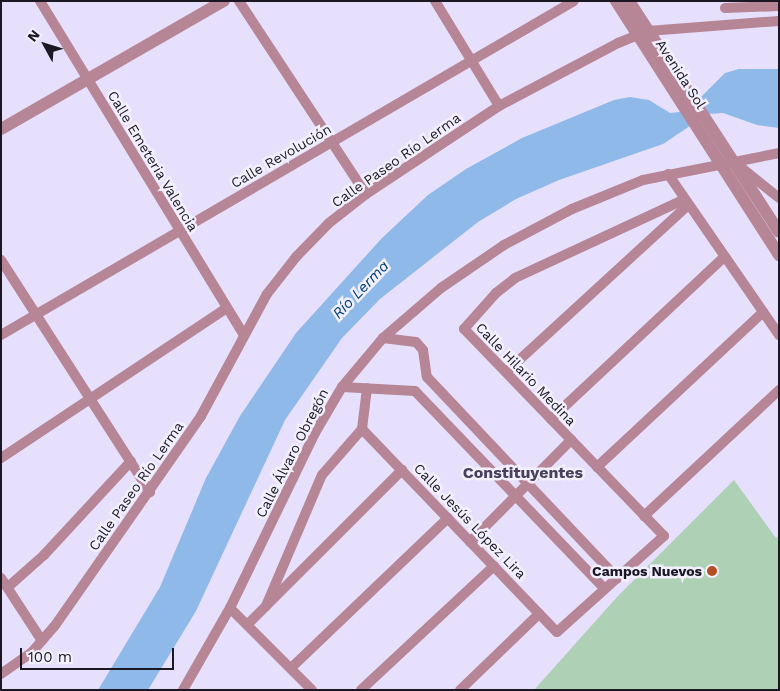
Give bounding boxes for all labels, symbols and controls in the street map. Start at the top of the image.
north arrow [20,20,70,70]
text: N [24,26,43,45]
street label: Avenida Sol [652,36,710,112]
street label: Calle Emeteria Valencia [104,87,202,235]
street label: Calle Paseo Río Lerma [328,109,464,211]
street label: Calle Revolución [228,120,334,192]
water label: Río Lerma [329,257,393,323]
street label: Calle Hilario Medina [472,319,580,429]
street label: Calle Álvaro Obregón [252,385,332,521]
street label: Calle Paseo Río Lerma [85,418,187,554]
street label: Calle Jesús López Lira [410,460,530,582]
district label: Constituyentes [463,463,583,483]
place label: Campos Nuevos [592,563,702,579]
marker: Campos Nuevos [706,565,718,577]
scale bar [22,638,176,670]
text: 100 m [28,648,72,666]

